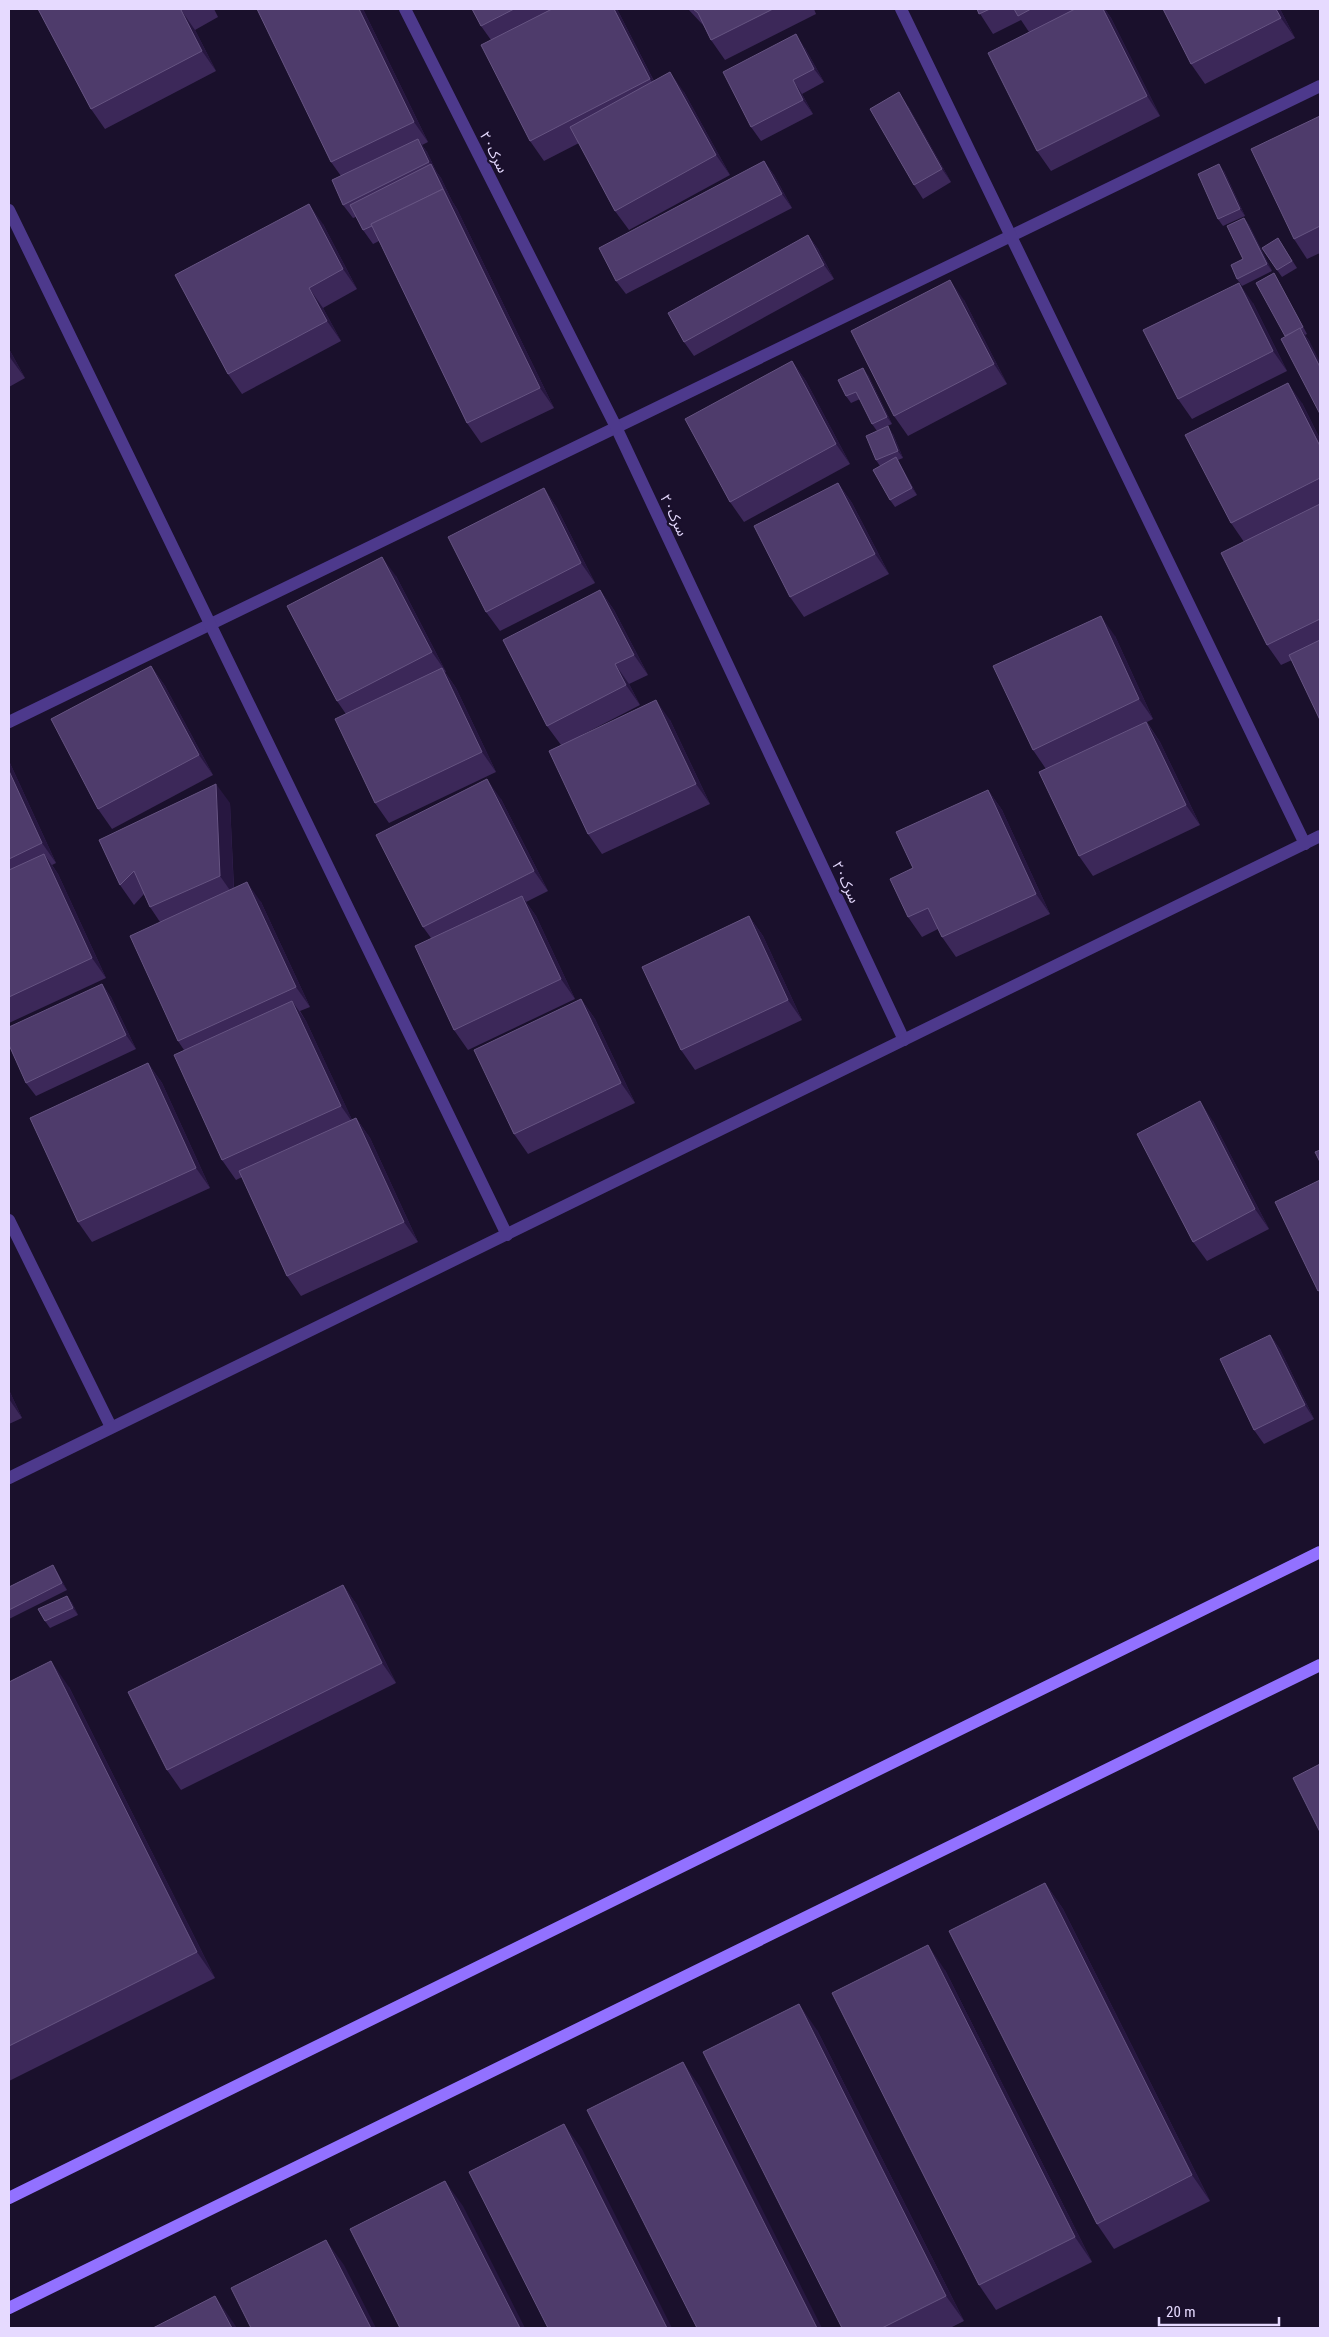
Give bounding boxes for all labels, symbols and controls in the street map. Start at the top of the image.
street label: سرک۲۰ [476,129,511,176]
street label: سرک۲۰ [656,492,691,539]
street label: سرک۲۰ [828,859,863,906]
scale bar [1159,2294,1279,2326]
text: 20 m [1166,2303,1196,2321]

